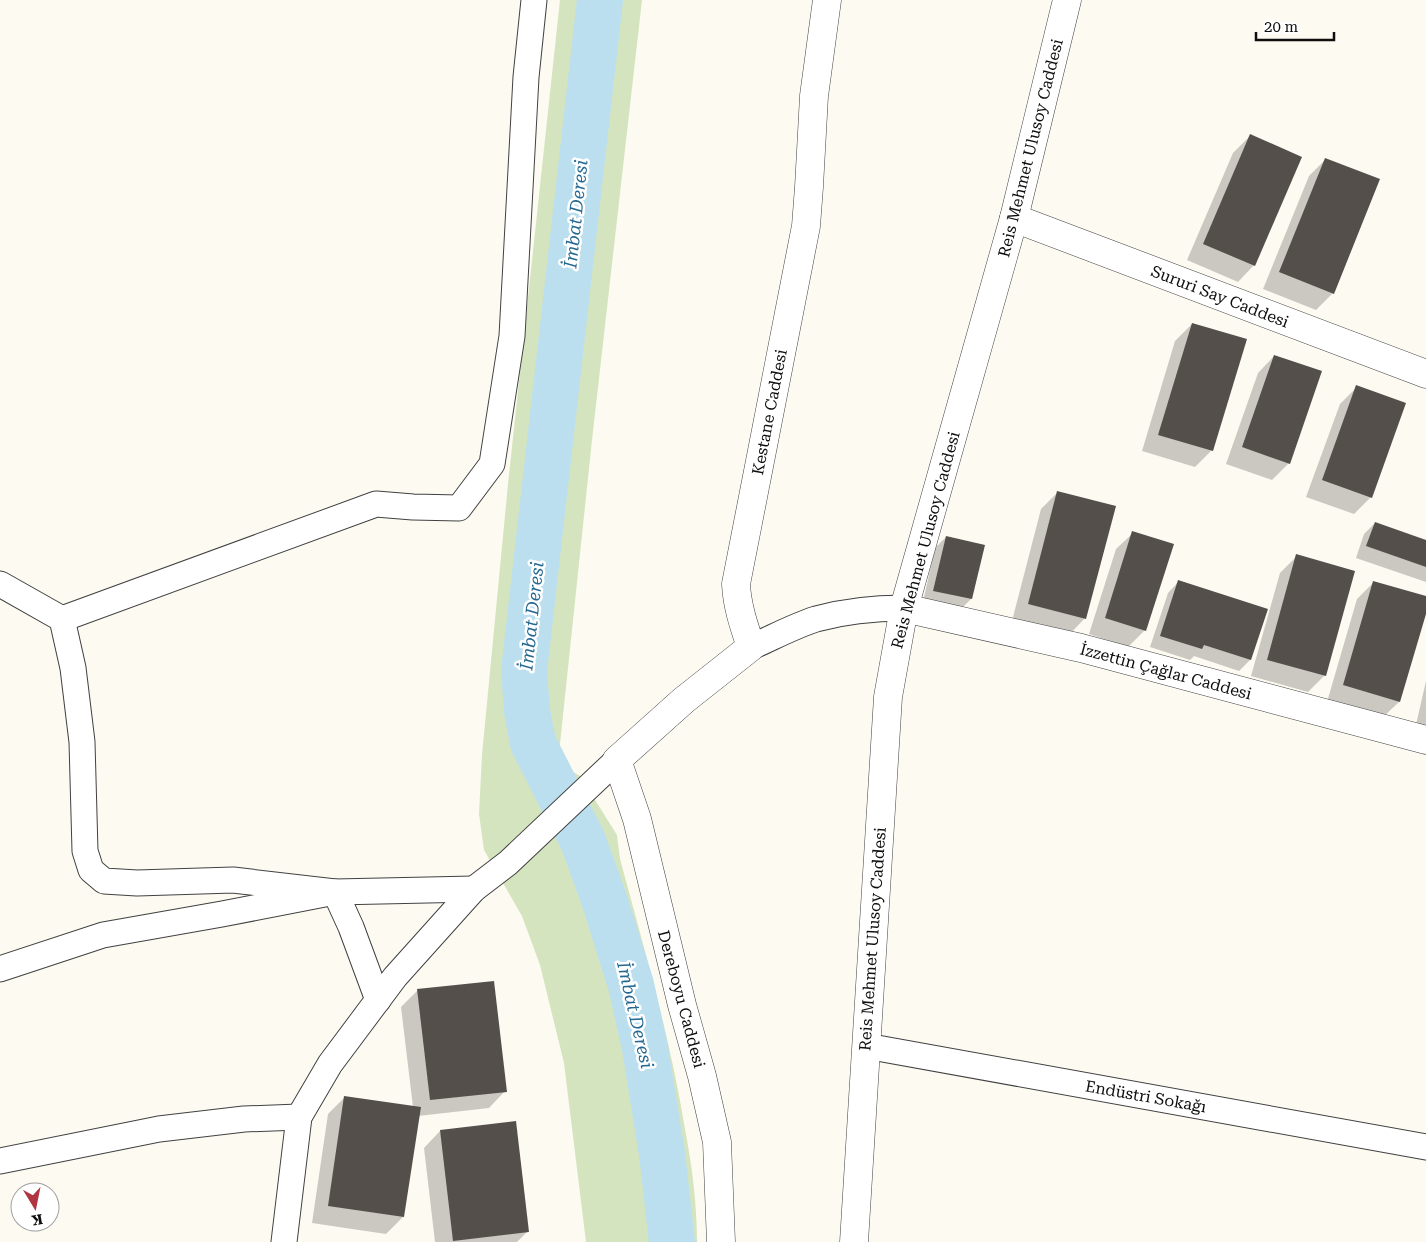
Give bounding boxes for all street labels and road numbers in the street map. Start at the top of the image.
street label: Reis Mehmet Ulusoy Caddesi [994,37,1067,259]
street label: Sururi Say Caddesi [1148,261,1291,332]
street label: Kestane Caddesi [748,348,791,476]
street label: Reis Mehmet Ulusoy Caddesi [887,429,964,651]
street label: İzzettin Çağlar Caddesi [1078,639,1254,704]
street label: Reis Mehmet Ulusoy Caddesi [855,826,890,1052]
street label: Dereboyu Caddesi [654,928,709,1070]
street label: Endüstri Sokağı [1084,1076,1208,1116]

